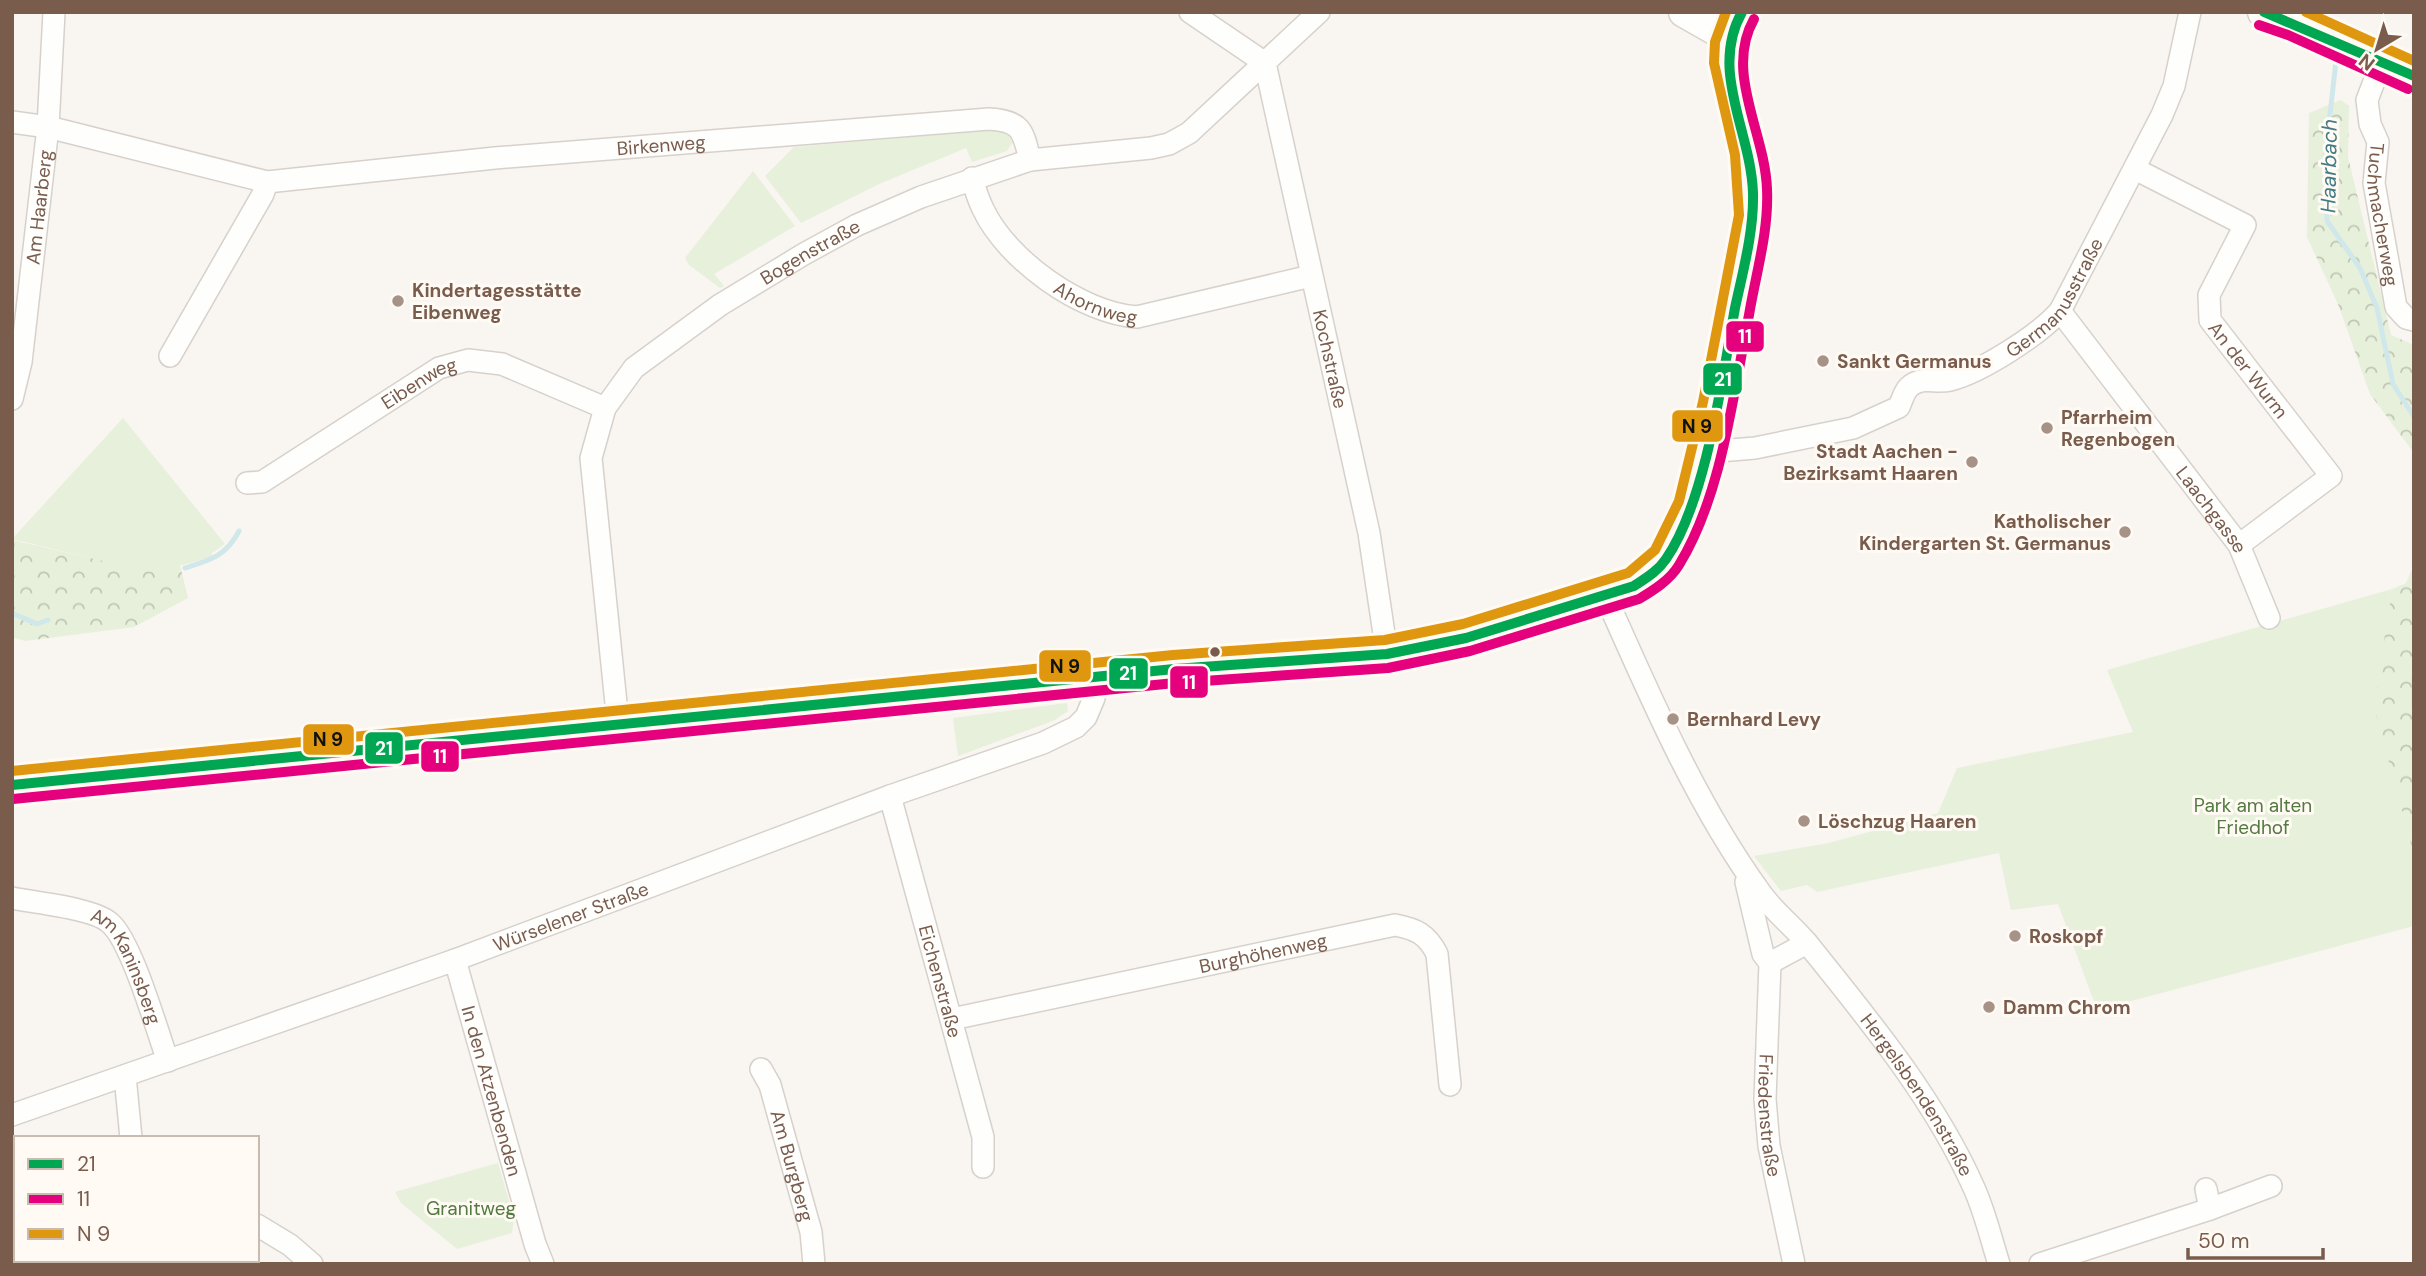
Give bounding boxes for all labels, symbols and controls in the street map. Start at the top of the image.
north arrow [2342,14,2412,84]
text: N [2354,48,2380,76]
water label: Haarbach [2314,119,2344,213]
street label: Birkenweg [616,129,707,161]
street label: Tuchmacherweg [2361,142,2404,289]
street label: Am Haarberg [20,148,58,266]
street label: Bogenstraße [756,214,865,291]
street label: Germanusstraße [2001,234,2109,363]
street label: Ahornweg [1049,276,1139,330]
place label: Kindertagesstätte Eibenweg [412,278,582,325]
marker: Kindertagesstätte Eibenweg [390,293,406,309]
street label: Kochstraße [1307,307,1353,411]
street label: An der Wurm [2203,316,2294,424]
line badge: 11 [1725,320,1765,353]
text: 11 [1738,324,1752,349]
place label: Sankt Germanus [1837,349,1992,374]
street label: Eibenweg [376,352,460,415]
marker: Sankt Germanus [1815,353,1831,369]
line badge: 21 [1702,362,1743,396]
text: 21 [1714,367,1732,392]
place label: Pfarrheim Regenbogen [2061,405,2175,452]
line badge: N 9 [1671,409,1724,443]
text: N 9 [1682,414,1712,439]
marker: Pfarrheim Regenbogen [2039,420,2055,436]
place label: Stadt Aachen - Bezirksamt Haaren [1783,439,1958,486]
marker: Stadt Aachen - Bezirksamt Haaren [1964,454,1980,470]
street label: Laachgasse [2170,461,2253,556]
place label: Katholischer Kindergarten St. Germanus [1859,509,2111,556]
marker: Katholischer Kindergarten St. Germanus [2117,524,2133,540]
unlabelled marker [1208,645,1222,659]
line badge: N 9 [1038,649,1092,683]
text: N 9 [1050,654,1080,679]
line badge: 21 [1108,657,1149,690]
text: 21 [1119,661,1137,686]
line badge: 11 [1169,665,1209,699]
text: 11 [1182,670,1196,695]
place label: Bernhard Levy [1687,707,1821,732]
marker: Bernhard Levy [1665,711,1681,727]
line badge: N 9 [302,723,355,756]
text: N 9 [313,727,343,752]
line badge: 21 [364,731,404,765]
text: 21 [375,736,393,761]
line badge: 11 [420,740,460,773]
text: 11 [433,744,447,769]
park label: Park am alten Friedhof [2194,793,2312,840]
place label: Löschzug Haaren [1818,809,1977,834]
marker: Löschzug Haaren [1796,813,1812,829]
street label: Würselener Straße [490,876,652,958]
street label: Am Kaninsberg [87,902,167,1028]
street label: Eichenstraße [913,922,967,1041]
place label: Roskopf [2029,924,2103,949]
street label: Burghöhenweg [1197,928,1330,979]
marker: Roskopf [2007,928,2023,944]
place label: Damm Chrom [2003,995,2131,1020]
marker: Damm Chrom [1981,999,1997,1015]
street label: In den Atzenbenden [455,1003,527,1179]
street label: Hergelsbendenstraße [1855,1008,1979,1180]
street label: Friedenstraße [1752,1053,1787,1179]
street label: Am Burgberg [765,1107,820,1225]
legend [14,1136,259,1262]
text: 21 [77,1150,96,1178]
text: 11 [77,1185,90,1213]
park label: Granitweg [426,1196,516,1221]
scale bar [2188,1216,2323,1260]
text: N 9 [77,1220,110,1248]
text: 50 m [2198,1227,2249,1255]

